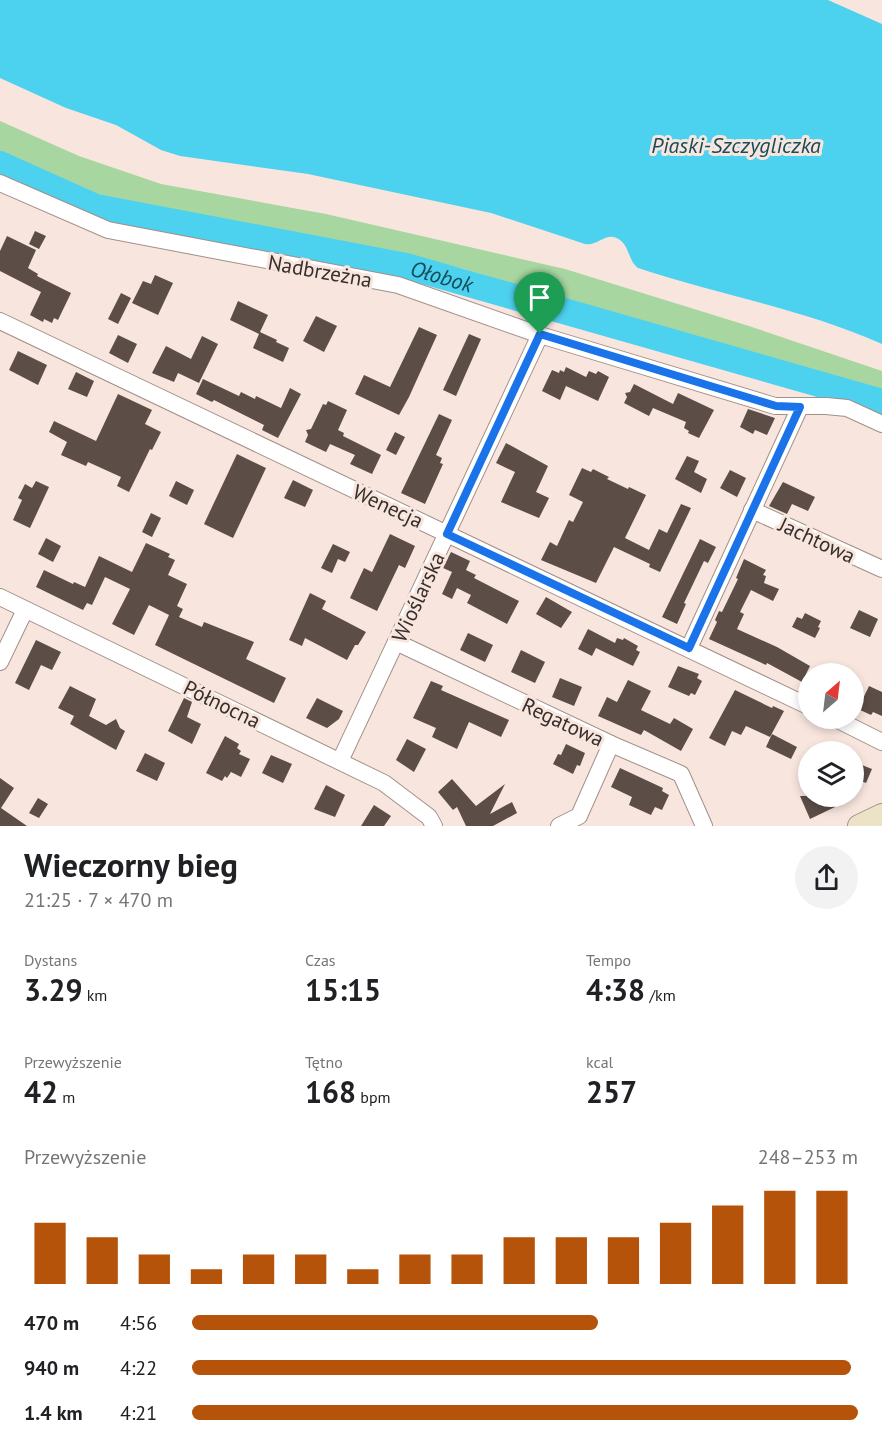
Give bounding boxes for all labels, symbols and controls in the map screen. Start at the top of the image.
water label: Piaski-Szczygliczka [651,131,821,159]
street label: Nadbrzeżna [266,249,374,293]
water label: Ołobok [407,254,477,299]
pin [514,272,565,334]
icon: arrive [523,281,556,314]
street label: Wenecja [348,478,428,534]
street label: Jachtowa [774,510,860,569]
street label: Wioślarska [385,548,451,646]
north arrow [798,663,864,729]
map controls [798,663,864,807]
street label: Północna [179,674,265,734]
street label: Regatowa [518,691,608,753]
button: layers [798,741,864,807]
text: Wieczorny bieg [24,843,238,886]
button: share [795,846,858,909]
text: 21:25 · 7 × 470 m [24,887,173,913]
text: Dystans [24,950,77,970]
text: Czas [305,950,336,970]
text: Tempo [586,950,631,970]
text: 3.29 [24,970,82,1009]
text: 15:15 [305,970,381,1009]
text: 4:38 [586,970,645,1009]
text: km [82,985,107,1005]
text: /km [645,985,676,1005]
text: Przewyższenie [24,1052,122,1072]
text: Tętno [305,1052,343,1072]
text: kcal [586,1052,613,1072]
text: 42 [24,1072,58,1111]
text: 168 [305,1072,356,1111]
text: 257 [586,1072,637,1111]
text: m [58,1087,75,1107]
text: bpm [356,1087,391,1107]
text: Przewyższenie [24,1144,146,1170]
text: 248–253 m [758,1144,858,1170]
text: 470 m [24,1310,79,1336]
text: 4:56 [120,1310,157,1336]
text: 940 m [24,1355,79,1381]
text: 4:22 [120,1355,157,1381]
text: 1.4 km [24,1400,83,1426]
text: 4:21 [120,1400,157,1426]

